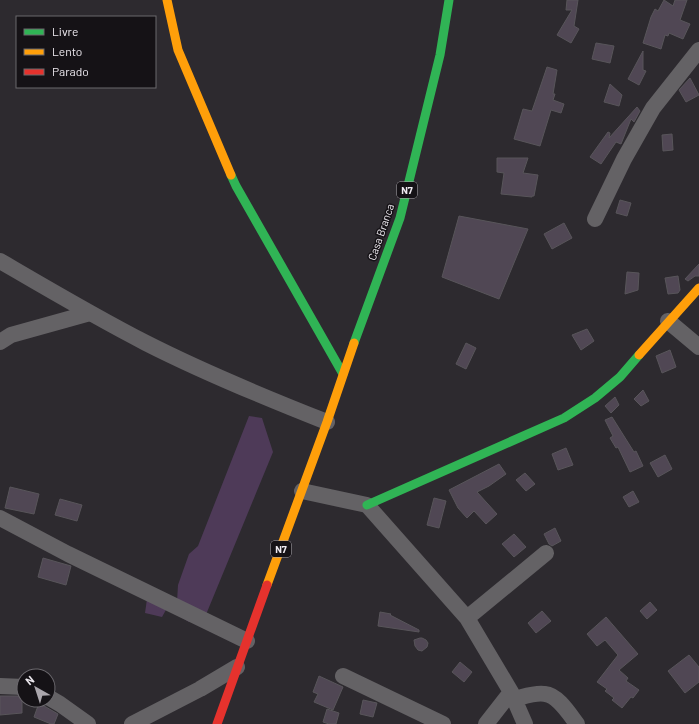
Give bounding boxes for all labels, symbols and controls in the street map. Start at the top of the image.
legend [16,16,156,88]
text: Livre [52,24,78,38]
text: Lento [52,44,82,58]
text: Parado [52,64,89,78]
road number: N7 [397,182,417,198]
street label: Casa Branca [365,202,396,262]
road number: N7 [271,541,291,557]
north arrow [16,668,56,708]
text: N [22,672,36,687]

